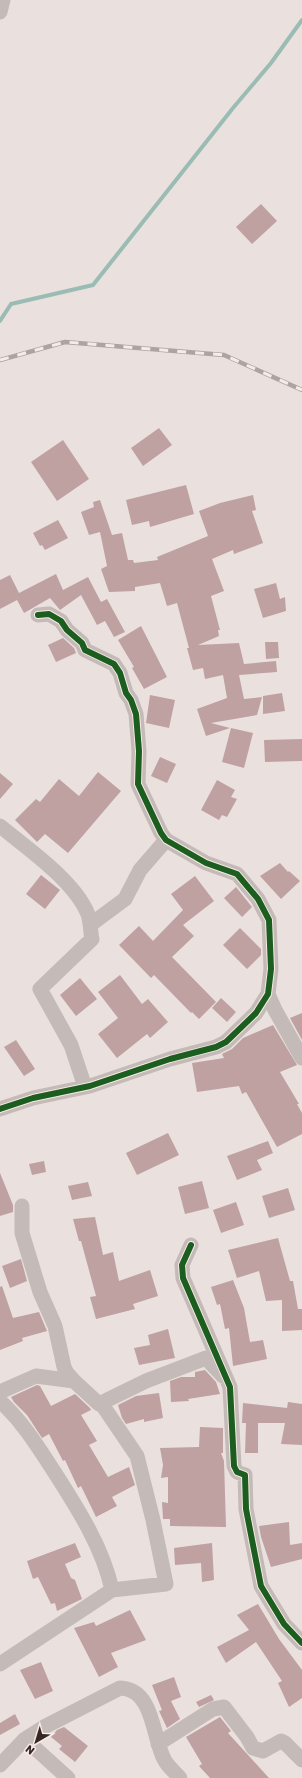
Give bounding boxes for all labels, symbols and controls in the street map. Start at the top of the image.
north arrow [16,1722,56,1762]
text: N [23,1742,37,1757]

